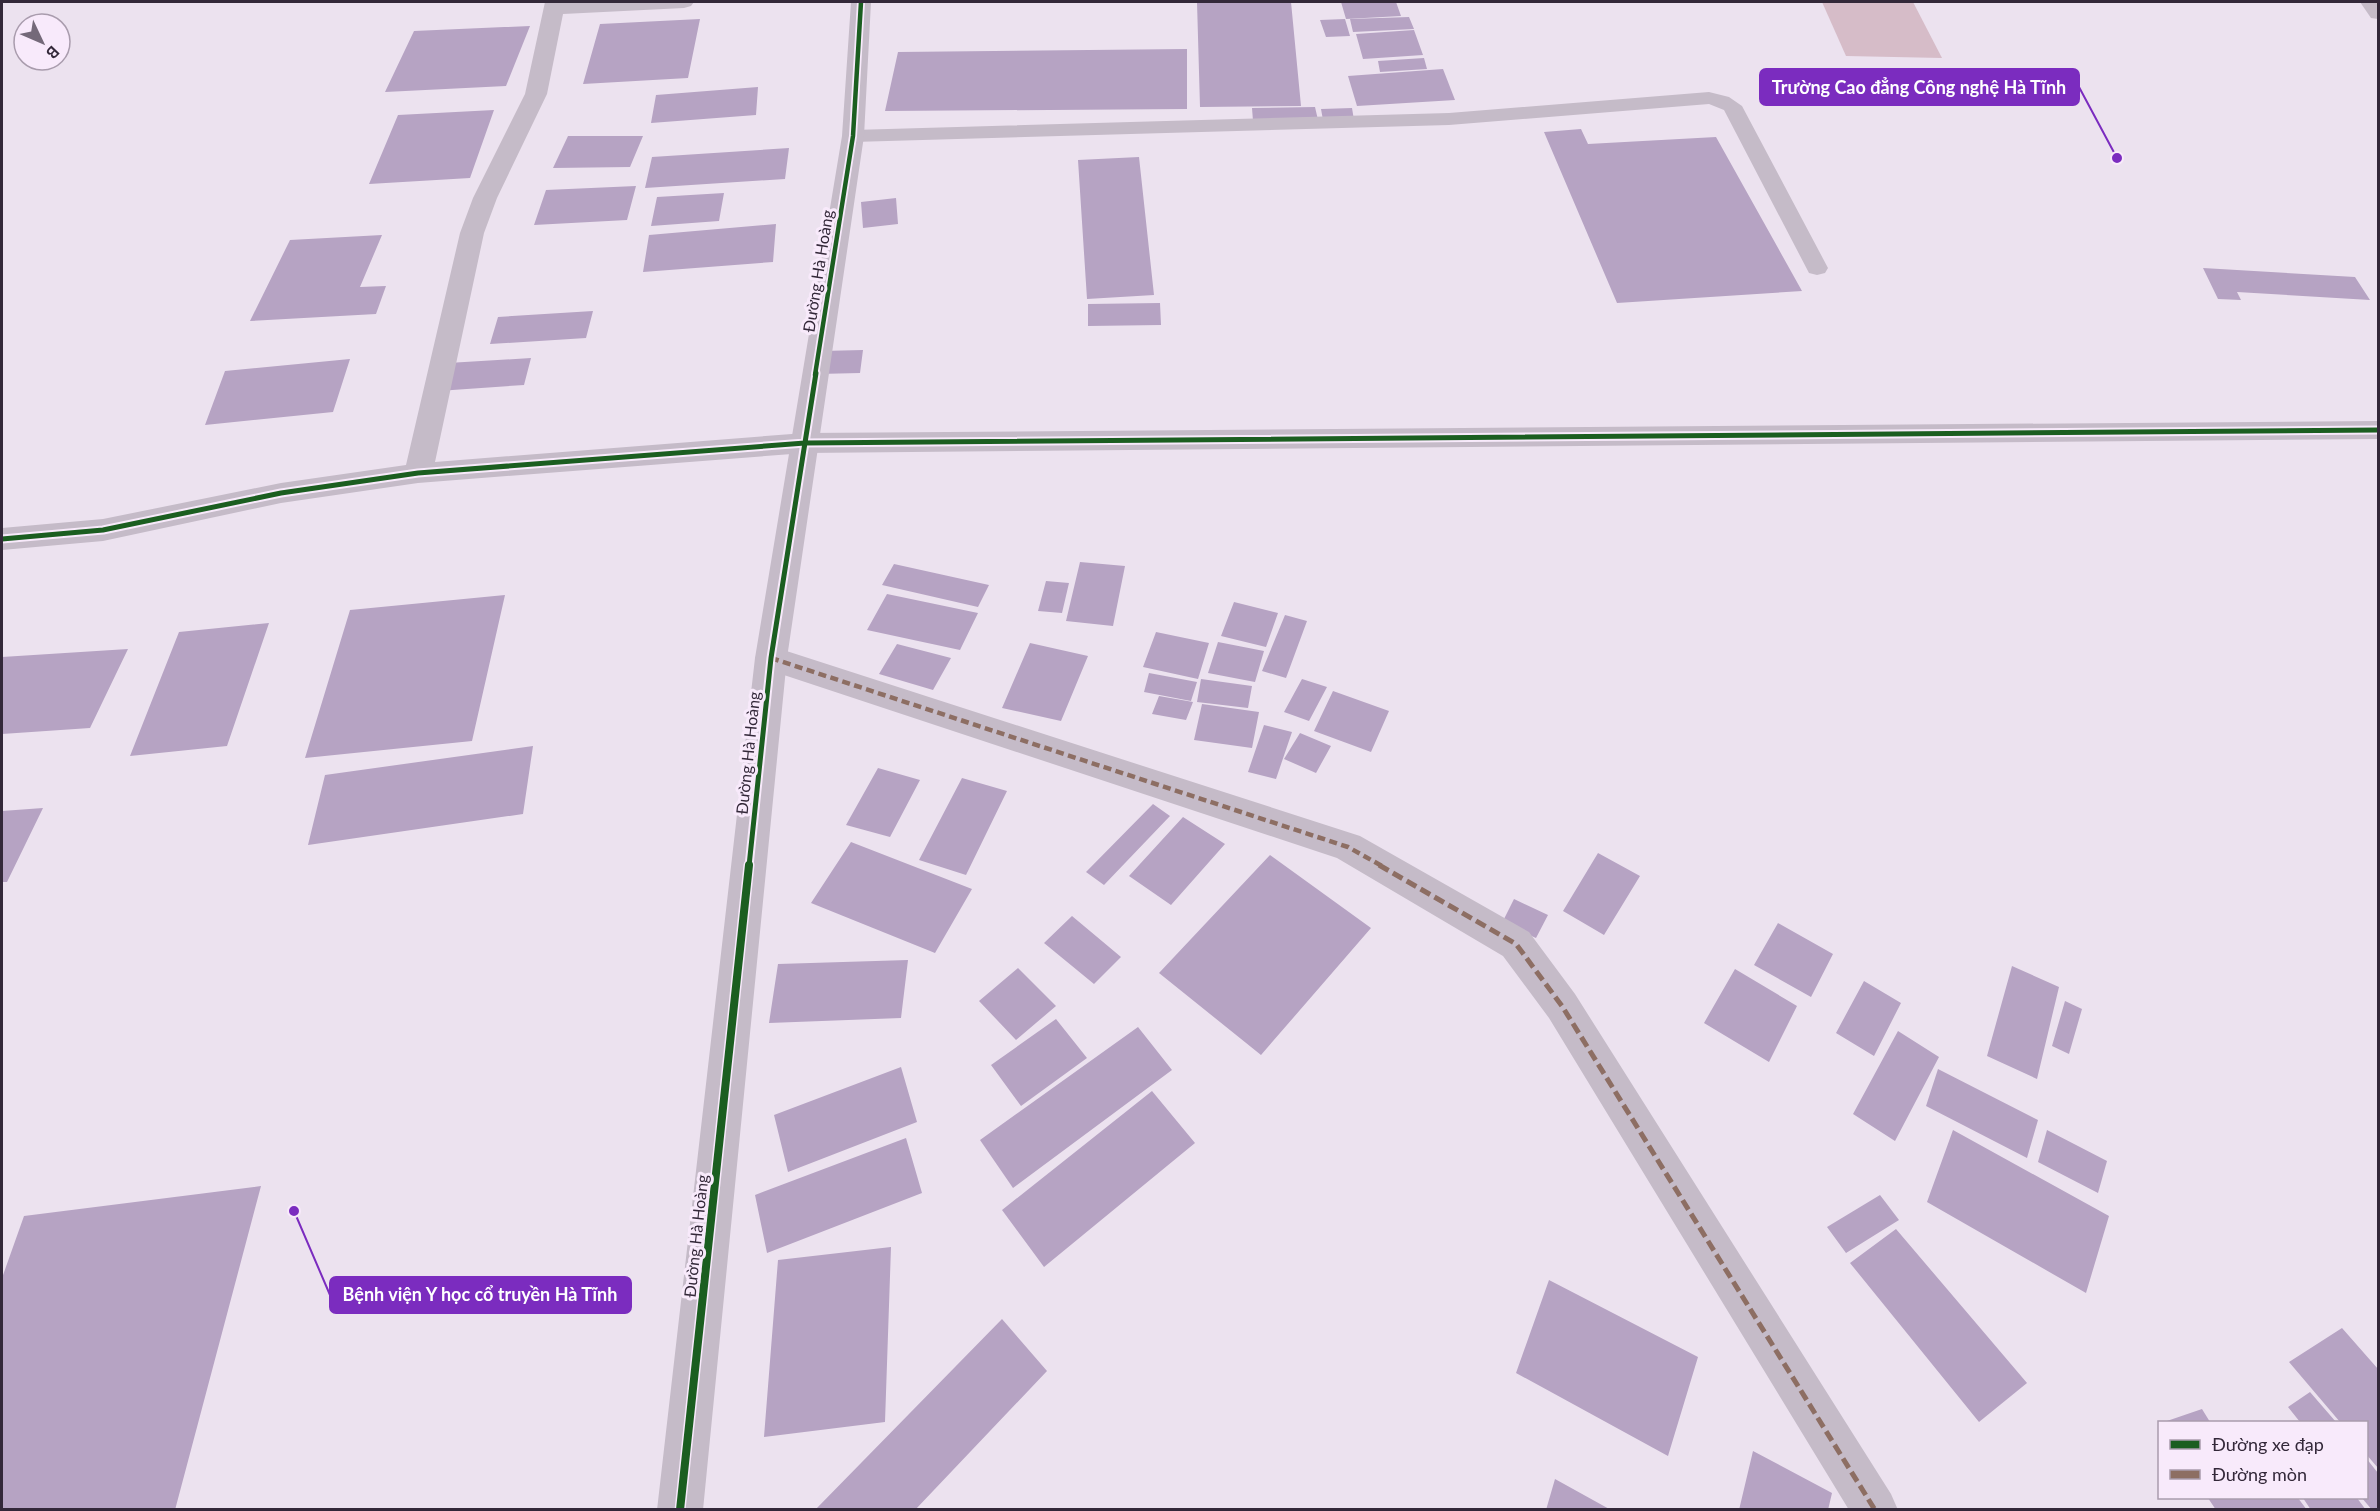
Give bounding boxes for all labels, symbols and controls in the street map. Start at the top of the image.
north arrow [12,12,72,72]
text: B [43,42,64,63]
callout: Trường Cao đẳng Công nghệ Hà Tĩnh [1760,69,2079,105]
text: Trường Cao đẳng Công nghệ Hà Tĩnh [1772,76,2066,98]
street label: Đường Hà Hoàng [798,208,837,333]
street label: Đường Hà Hoàng [732,690,763,815]
street label: Đường Hà Hoàng [680,1173,711,1298]
callout: Bệnh viện Y học cổ truyền Hà Tĩnh [330,1277,631,1313]
text: Bệnh viện Y học cổ truyền Hà Tĩnh [343,1283,617,1305]
legend [2158,1421,2368,1499]
text: Đường xe đạp [2212,1433,2324,1455]
text: Đường mòn [2212,1463,2307,1485]

